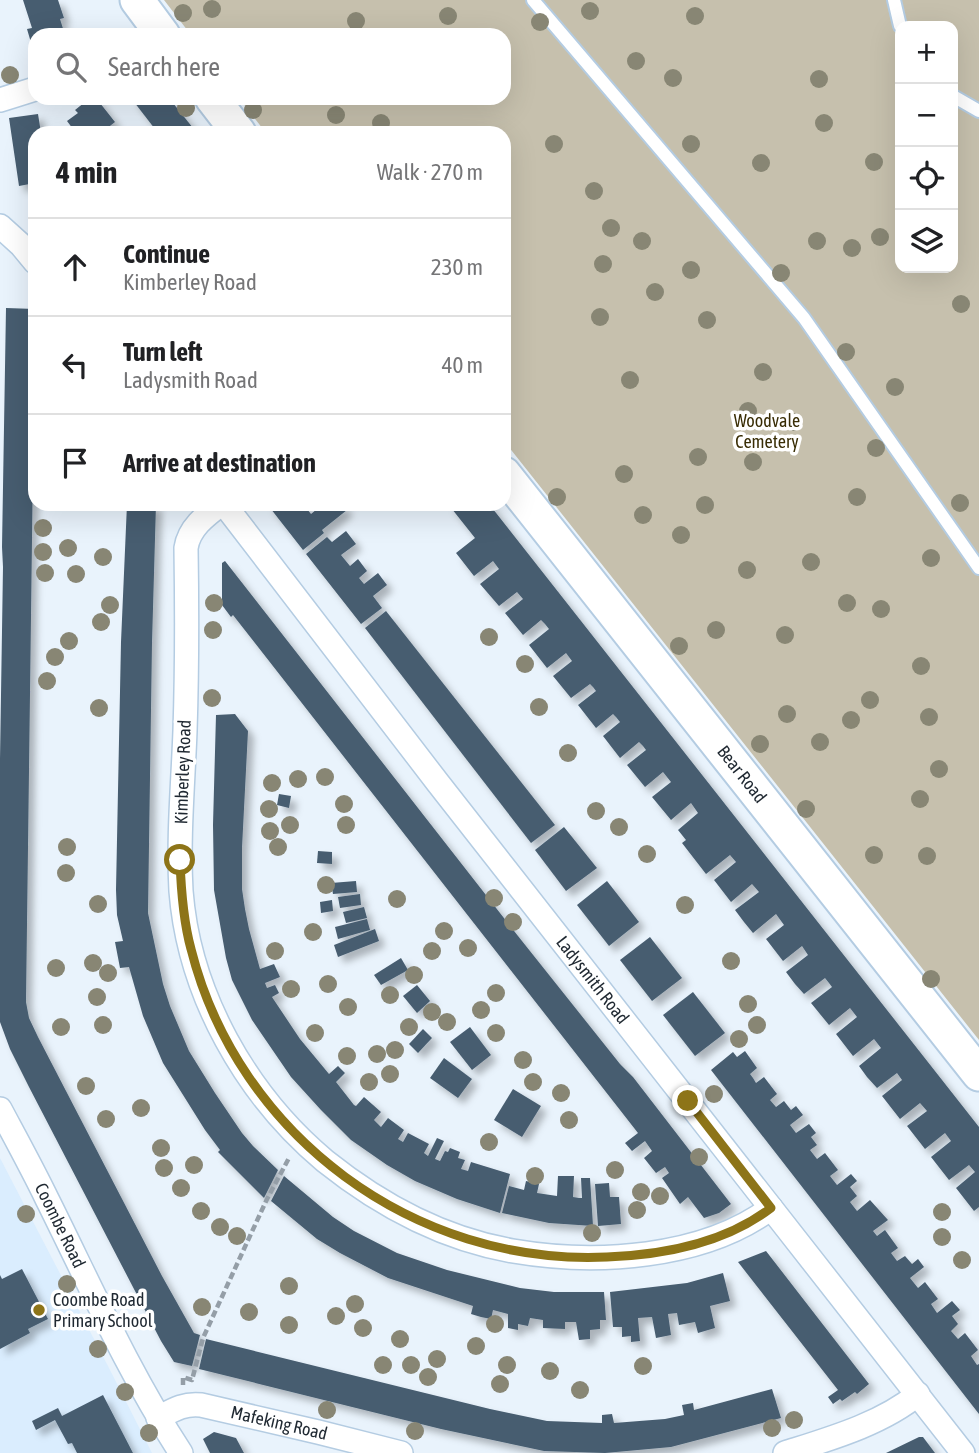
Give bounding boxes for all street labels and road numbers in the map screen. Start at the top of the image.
street label: Kimberley Road [170,719,195,825]
street label: Bear Road [713,741,771,807]
street label: Ladysmith Road [552,932,634,1028]
street label: Coombe Road [31,1179,90,1271]
street label: Mafeking Road [229,1401,330,1444]

